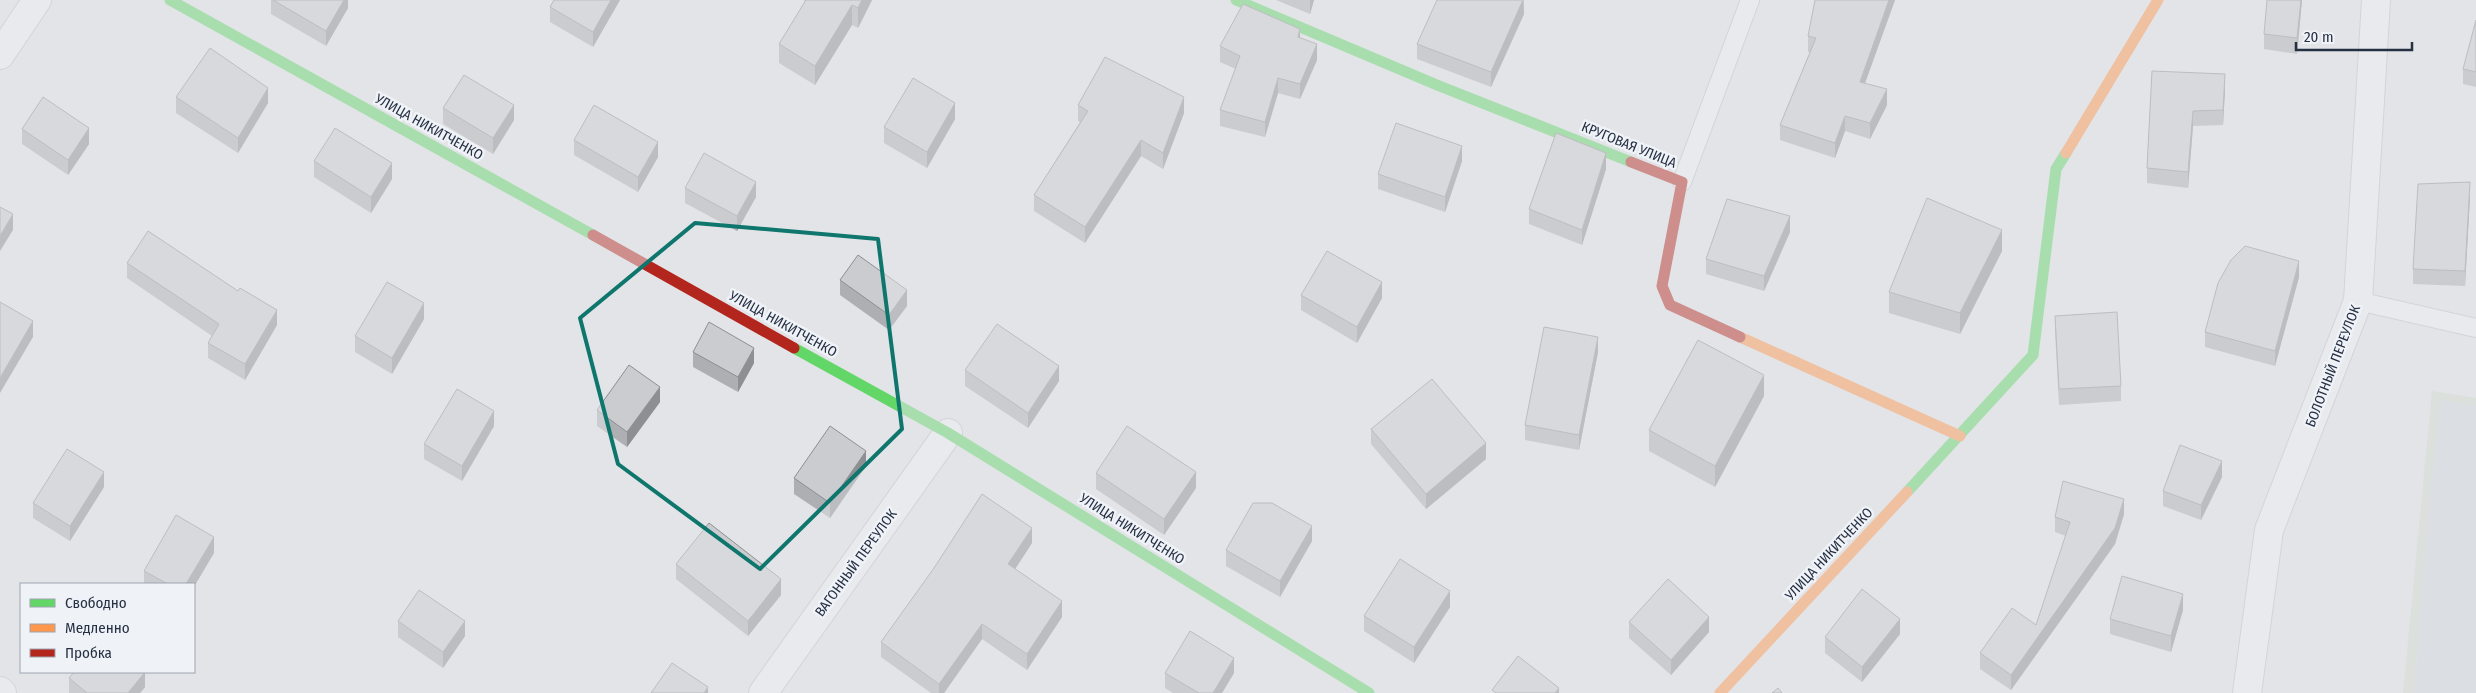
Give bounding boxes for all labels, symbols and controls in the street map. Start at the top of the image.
scale bar [2296,20,2412,52]
text: 20 m [2304,28,2334,46]
street label: УЛИЦА НИКИТЧЕНКО [371,90,486,164]
street label: КРУГОВАЯ УЛИЦА [1579,118,1679,172]
street label: УЛИЦА НИКИТЧЕНКО [725,287,840,361]
street label: БОЛОТНЫЙ ПЕРЕУЛОК [2302,302,2364,429]
street label: УЛИЦА НИКИТЧЕНКО [1075,489,1188,568]
street label: УЛИЦА НИКИТЧЕНКО [1781,504,1876,605]
street label: ВАГОННЫЙ ПЕРЕУЛОК [811,506,901,620]
legend [20,583,195,673]
text: Свободно [65,594,127,612]
text: Медленно [65,619,130,637]
text: Пробка [65,644,112,662]

